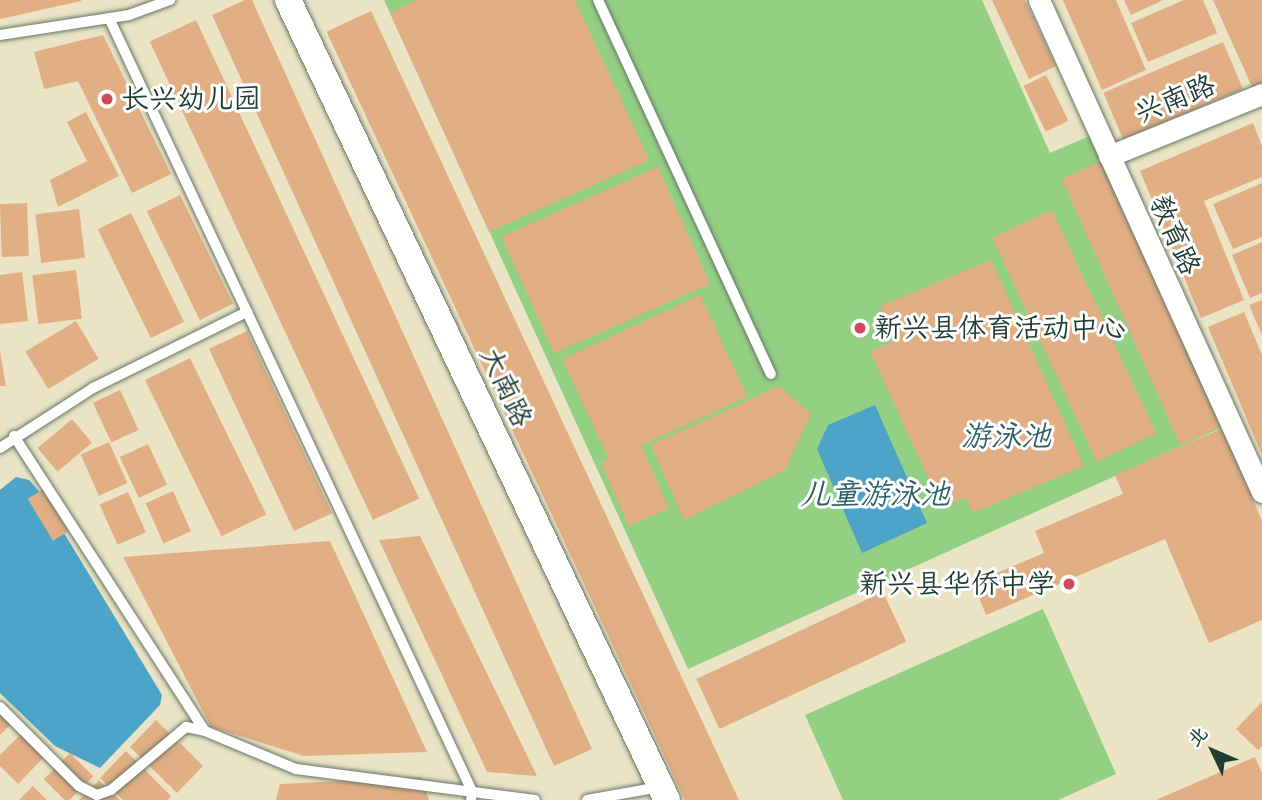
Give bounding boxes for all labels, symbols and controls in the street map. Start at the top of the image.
street label: 兴南路 [1130,68,1220,130]
place label: 长兴幼儿园 [121,82,261,116]
marker: 长兴幼儿园 [99,91,115,107]
street label: 教育路 [1143,190,1207,280]
place label: 新兴县体育活动中心 [874,311,1126,345]
marker: 新兴县体育活动中心 [852,320,868,336]
street label: 大南路 [473,342,539,432]
water label: 游泳池 [961,418,1051,454]
water label: 儿童游泳池 [800,476,950,512]
place label: 新兴县华侨中学 [859,567,1055,601]
marker: 新兴县华侨中学 [1061,576,1077,592]
north arrow [1178,716,1248,786]
text: 北 [1183,721,1213,752]

